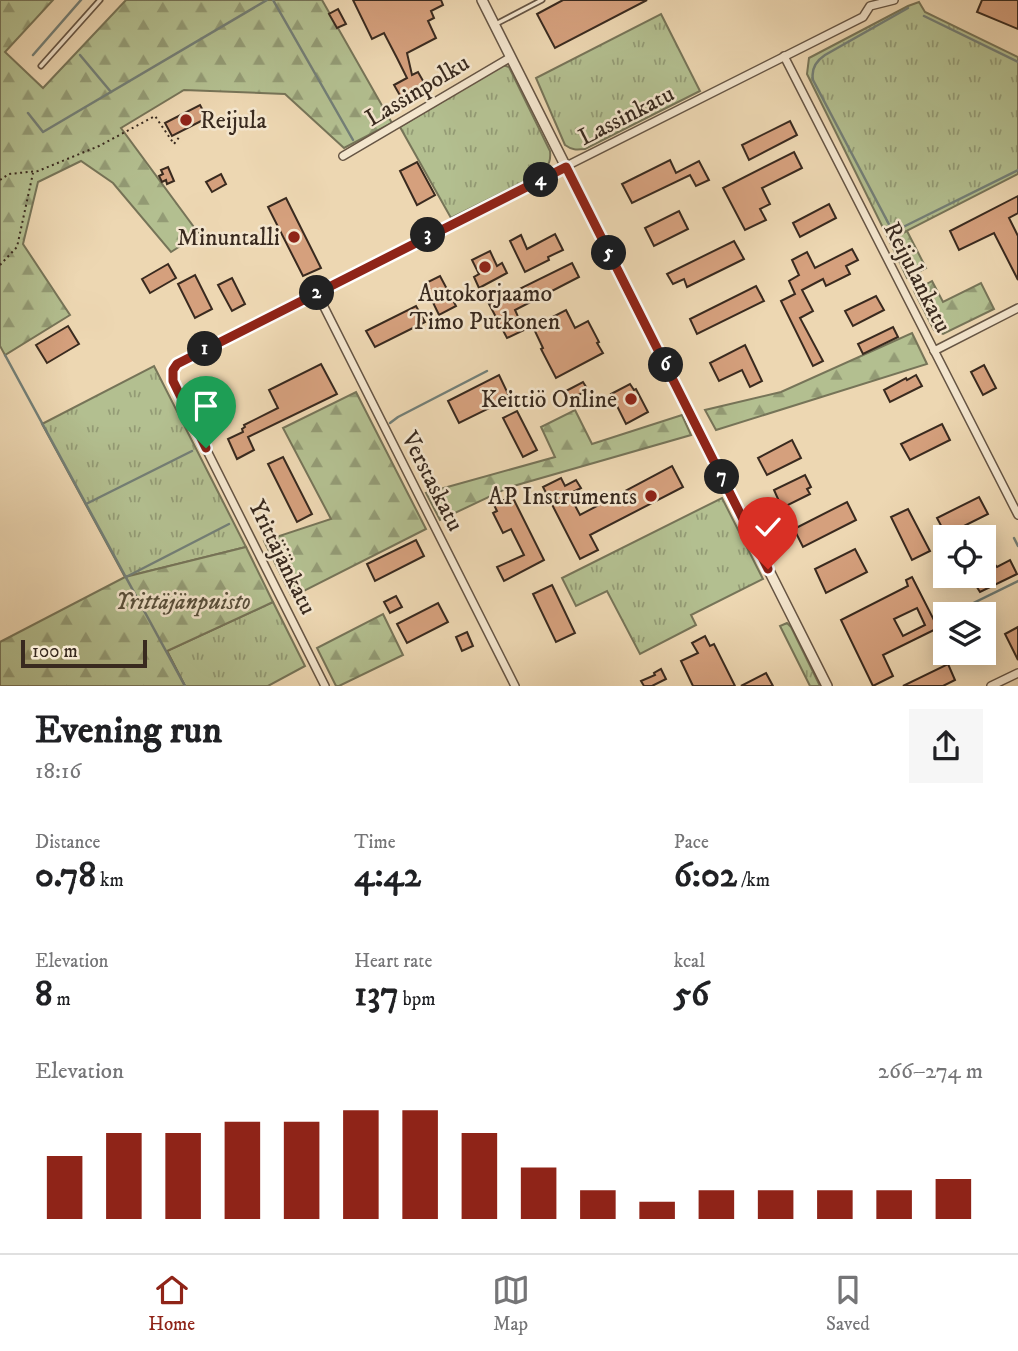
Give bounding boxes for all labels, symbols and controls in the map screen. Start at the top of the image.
street label: Lassinpolku [360,48,475,134]
street label: Lassinkatu [573,79,679,153]
place label: Reijula [200,106,268,136]
marker: Reijula [178,112,194,128]
pin: 4 [524,162,558,198]
text: 4 [535,168,546,191]
street label: Reijulankatu [876,217,958,338]
pin: 3 [410,218,446,252]
place label: Minuntalli [177,223,280,253]
text: 3 [424,223,431,246]
marker: Minuntalli [286,229,302,245]
pin: 5 [592,236,626,270]
text: 5 [604,241,613,264]
marker: Autokorjaamo Timo Putkonen [477,259,493,275]
pin: 2 [300,276,334,310]
place label: Autokorjaamo Timo Putkonen [410,279,561,337]
text: 2 [312,281,321,304]
pin: 1 [188,332,222,366]
text: 1 [201,337,208,360]
pin: 6 [648,348,684,382]
text: 6 [661,353,670,376]
pin [176,376,236,448]
place label: Keittiö Online [481,385,617,415]
icon: arrive [187,387,225,425]
marker: Keittiö Online [623,391,639,407]
street label: Verstaskatu [394,426,470,536]
pin: 7 [704,460,740,494]
text: 7 [716,465,727,488]
place label: AP Instruments [488,482,637,512]
marker: AP Instruments [643,488,659,504]
street label: Yrittäjänkatu [241,495,323,620]
pin [738,497,798,569]
icon: check [749,508,787,546]
map controls [933,525,996,665]
button: locate [933,525,996,588]
park label: Yrittäjänpuisto [115,587,251,617]
button: layers [933,602,996,665]
scale bar [21,637,147,669]
text: 100 m [32,640,78,663]
text: Evening run [35,707,222,755]
button: share [909,709,983,783]
text: 18:16 [35,757,81,786]
text: Distance [35,831,100,854]
text: Time [354,831,396,854]
text: Pace [674,831,709,854]
text: 0.78 [35,854,96,898]
text: 4:42 [354,854,421,898]
text: 6:02 [674,854,737,898]
text: km [96,869,124,892]
text: /km [737,869,770,892]
text: Elevation [35,950,109,973]
text: Heart rate [354,950,432,973]
text: kcal [674,950,705,973]
text: 8 [35,973,53,1017]
text: 137 [354,973,399,1017]
text: 56 [674,973,709,1017]
text: m [53,988,71,1011]
text: bpm [399,988,435,1011]
text: Elevation [35,1057,124,1086]
text: 266–274 m [878,1057,983,1086]
tab: Home [148,1271,195,1336]
tab: Map [492,1271,530,1336]
tab: Saved [826,1271,870,1336]

